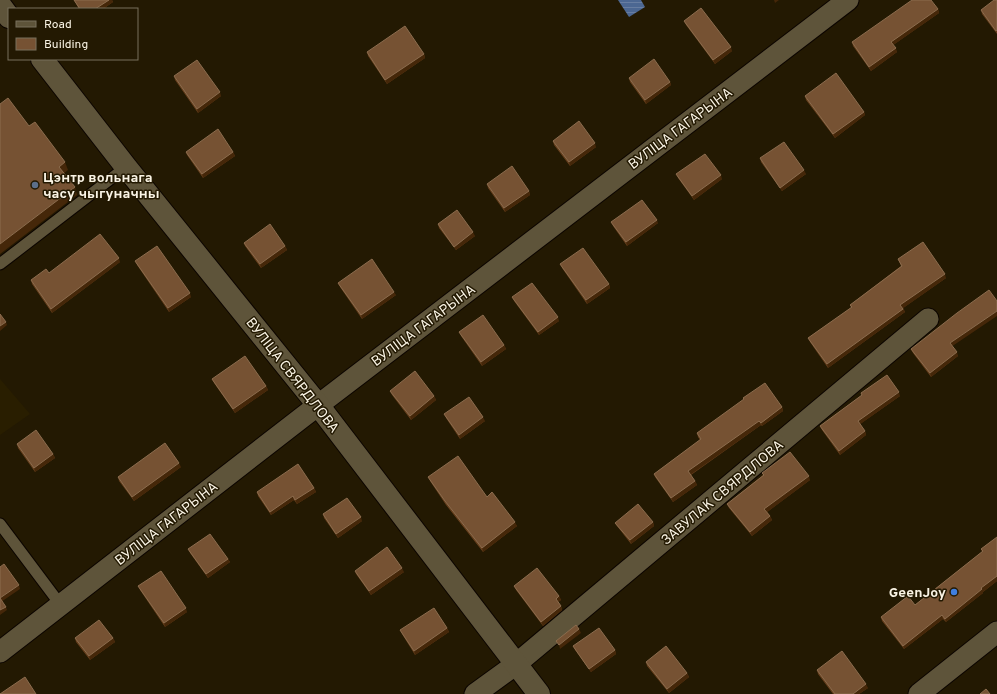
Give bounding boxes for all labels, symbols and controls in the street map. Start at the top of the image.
legend [8,8,138,60]
text: Road [44,17,72,33]
text: Building [44,37,88,53]
street label: ВУЛІЦА ГАГАРЫНА [626,85,736,174]
place label: Цэнтр вольнага часу чыгуначны [43,170,160,203]
marker: Цэнтр вольнага часу чыгуначны [30,180,40,190]
street label: ВУЛІЦА ГАГАРЫНА [369,282,479,371]
street label: ВУЛІЦА СВЯРДЛОВА [242,315,342,437]
street label: ЗАВУЛАК СВЯРДЛОВА [658,437,788,549]
street label: ВУЛІЦА ГАГАРЫНА [112,479,222,570]
place label: GeenJoy [889,585,946,602]
marker: GeenJoy [949,587,959,597]

